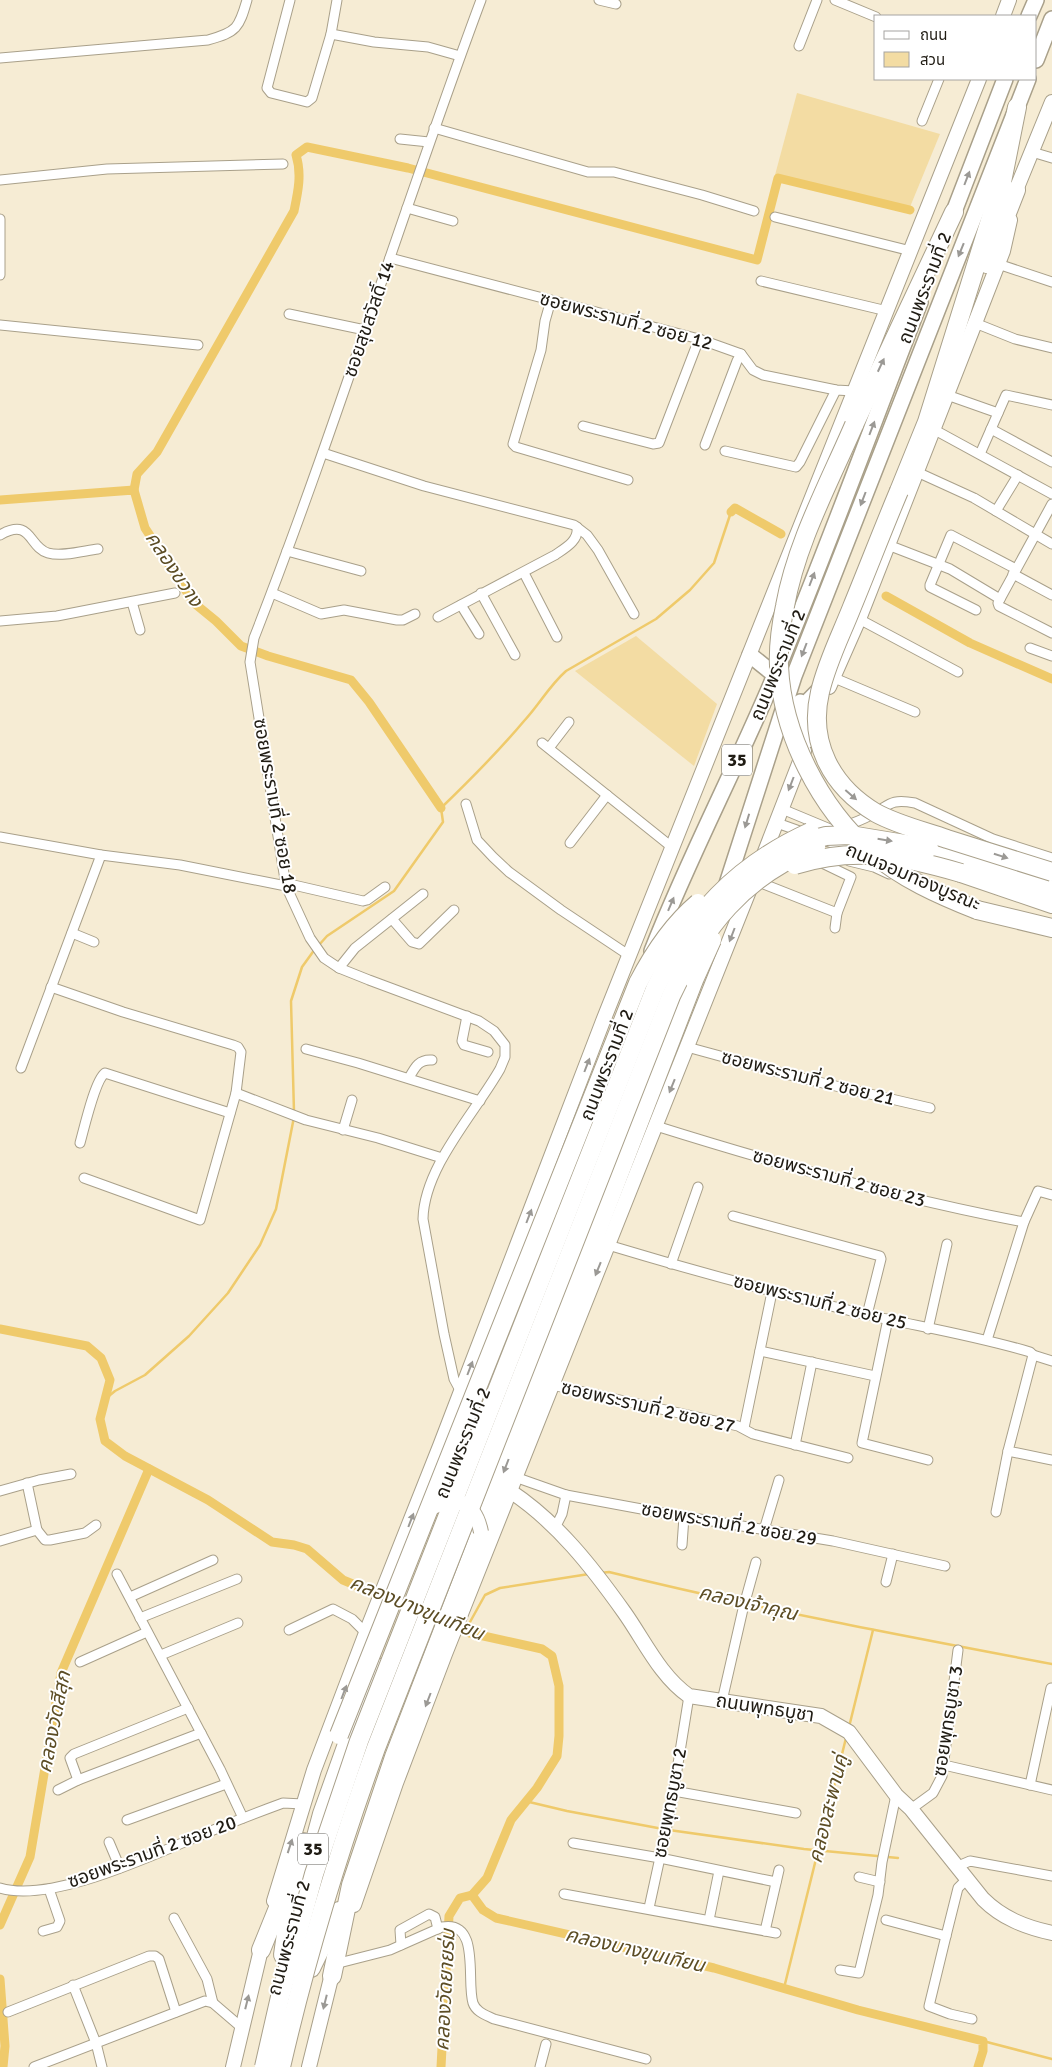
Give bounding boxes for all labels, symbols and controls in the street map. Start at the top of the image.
legend [874,15,1037,80]
text: ถนน [920,26,947,44]
text: สวน [920,51,945,69]
one-way arrow [963,170,971,185]
street label: ถนนพระรามที่ 2 [891,228,957,348]
one-way arrow [956,243,964,257]
street label: ซอยสุขสวัสดิ์ 14 [338,258,400,380]
street label: ซอยพระรามที่ 2 ซอย 12 [537,284,716,356]
one-way arrow [878,358,886,372]
one-way arrow [868,420,876,435]
one-way arrow [859,492,867,507]
water label: คลองขวาง [140,527,209,612]
one-way arrow [808,571,816,586]
street label: ถนนพระรามที่ 2 [743,605,811,724]
one-way arrow [800,643,808,658]
street label: ซอยพระรามที่ 2 ซอย 18 [248,716,304,896]
road number: 35 [722,744,752,776]
one-way arrow [787,777,795,792]
one-way arrow [845,789,857,800]
one-way arrow [742,814,750,829]
one-way arrow [877,837,893,845]
street label: ถนนจอมทองบูรณะ [842,838,984,916]
one-way arrow [993,852,1008,860]
one-way arrow [667,897,675,911]
one-way arrow [728,928,736,943]
street label: ถนนพระรามที่ 2 [573,1005,639,1125]
street label: ซอยพระรามที่ 2 ซอย 21 [719,1043,898,1111]
one-way arrow [584,1057,591,1072]
one-way arrow [667,1079,675,1093]
street label: ซอยพระรามที่ 2 ซอย 23 [750,1141,929,1213]
one-way arrow [526,1209,533,1224]
one-way arrow [594,1262,601,1277]
street label: ซอยพระรามที่ 2 ซอย 25 [731,1267,910,1335]
one-way arrow [466,1360,474,1375]
street label: ซอยพระรามที่ 2 ซอย 27 [559,1373,738,1439]
street label: ถนนพระรามที่ 2 [428,1383,496,1502]
one-way arrow [502,1459,510,1474]
street label: ซอยพระรามที่ 2 ซอย 29 [639,1495,819,1551]
one-way arrow [408,1512,416,1527]
water label: คลองบางขุนเทียน [346,1570,489,1647]
water label: คลองเจ้าคุณ [696,1580,802,1627]
street label: ซอยพุทธบูชา 3 [927,1664,969,1778]
water label: คลองวัดสีสุก [32,1668,76,1775]
one-way arrow [340,1685,348,1699]
street label: ถนนพุทธบูชา [714,1688,816,1728]
one-way arrow [424,1693,432,1708]
street label: ซอยพุทธบูชา 2 [648,1746,692,1860]
water label: คลองสะพานคู่ [802,1749,854,1866]
street label: ซอยพระรามที่ 2 ซอย 20 [64,1808,240,1894]
road number: 35 [298,1834,328,1865]
one-way arrow [286,1838,294,1853]
street label: ถนนพระรามที่ 2 [260,1877,316,1998]
water label: คลองบางขุนเทียน [563,1922,709,1979]
water label: คลองวัดยายร่ม [429,1927,461,2052]
one-way arrow [243,1995,251,2010]
one-way arrow [321,1995,329,2010]

